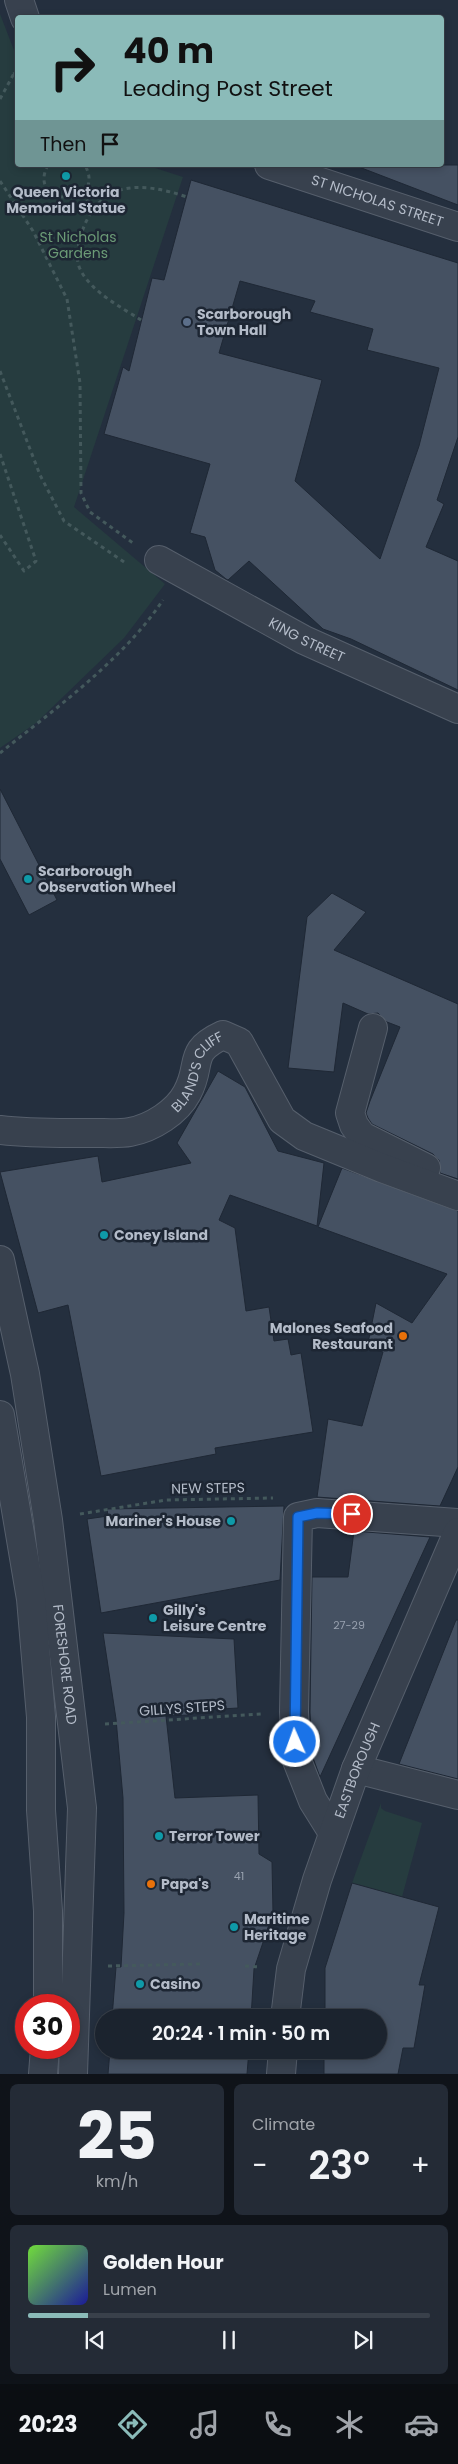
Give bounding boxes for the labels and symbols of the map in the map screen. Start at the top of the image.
marker: Queen Victoria Memorial Statue [60,170,72,182]
street label: ST NICHOLAS STREET [309,170,446,232]
place label: Queen Victoria Memorial Statue [6,182,126,218]
park label: St Nicholas Gardens [40,227,116,263]
place label: Scarborough Town Hall [197,304,291,340]
marker: Scarborough Town Hall [181,316,193,328]
street label: KING STREET [265,612,348,667]
place label: Scarborough Observation Wheel [38,861,176,897]
marker: Scarborough Observation Wheel [22,873,34,885]
street label: BLAND'S CLIFF [167,1027,226,1117]
place label: Coney Island [114,1225,208,1245]
marker: Coney Island [98,1229,110,1241]
place label: Malones Seafood Restaurant [270,1318,393,1354]
marker: Malones Seafood Restaurant [397,1330,409,1342]
street label: NEW STEPS [171,1477,245,1499]
pin [331,1493,373,1535]
place label: Mariner's House [106,1511,221,1531]
marker: Mariner's House [225,1515,237,1527]
place label: Gilly's Leisure Centre [163,1600,267,1636]
street label: FORESHORE ROAD [48,1603,82,1726]
marker: Gilly's Leisure Centre [147,1612,159,1624]
house number: 27-29 [333,1617,365,1633]
street label: GILLYS STEPS [138,1695,226,1721]
position arrow [268,1715,320,1767]
street label: EASTBOROUGH [329,1719,385,1821]
place label: Terror Tower [169,1826,260,1846]
marker: Terror Tower [153,1830,165,1842]
house number: 41 [234,1868,244,1884]
place label: Papa's [161,1874,209,1894]
marker: Papa's [145,1878,157,1890]
place label: Maritime Heritage [244,1909,310,1945]
marker: Maritime Heritage [228,1921,240,1933]
place label: Casino [150,1974,201,1994]
marker: Casino [134,1978,146,1990]
speed limit sign: 30 [15,1994,80,2059]

